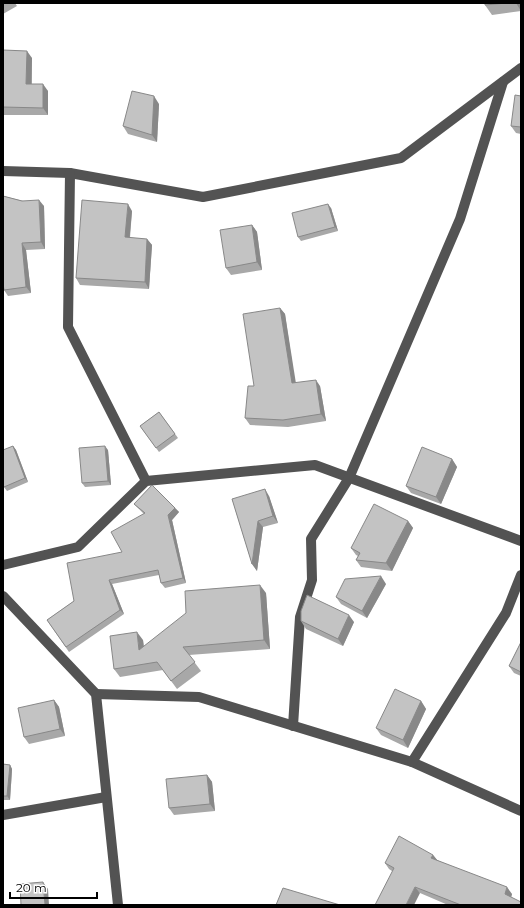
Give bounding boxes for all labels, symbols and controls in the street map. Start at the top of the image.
scale bar [10,874,97,900]
text: 20 m [16,880,47,895]

